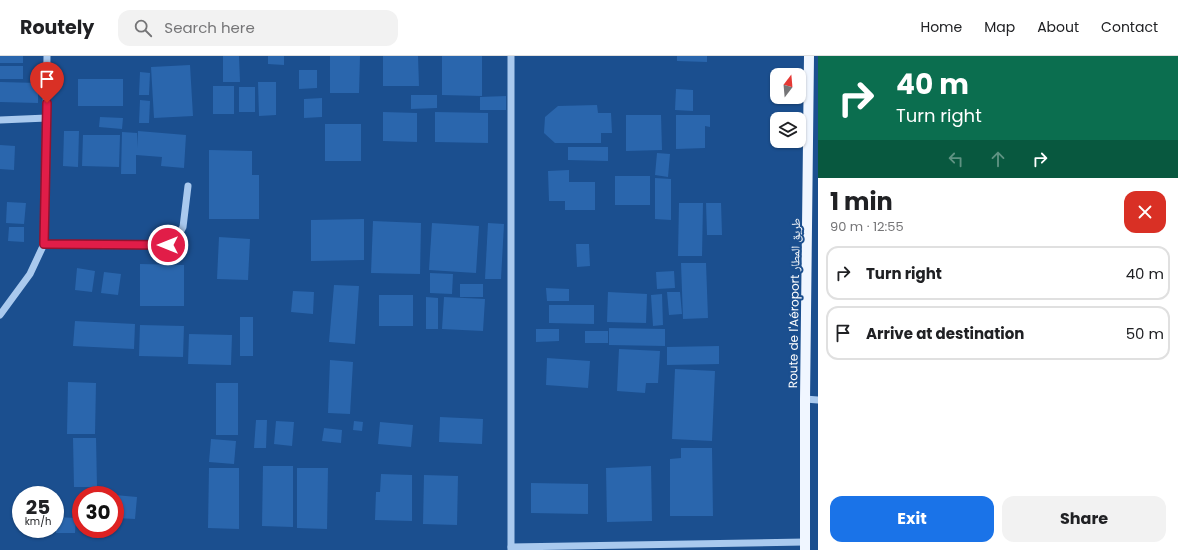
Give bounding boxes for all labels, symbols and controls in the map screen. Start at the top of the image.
search box [118,10,398,46]
text: Routely [20,14,94,41]
icon: search [132,17,154,39]
text: Search here [164,17,255,38]
text: Home [920,17,962,37]
text: Map [984,17,1015,37]
text: About [1037,17,1079,37]
text: Contact [1101,17,1158,37]
pin [30,62,64,103]
text: 40 m [896,65,969,104]
icon: arrive [36,68,58,90]
north arrow [770,68,806,104]
map controls [770,68,806,148]
icon: right [830,72,882,124]
text: Turn right [896,103,982,128]
button: layers [770,112,806,148]
icon: left [945,148,967,170]
icon: ahead [987,148,1009,170]
icon: right [1029,148,1051,170]
text: 1 min [830,185,893,218]
button: close [1124,191,1166,233]
text: 90 m · 12:55 [830,217,904,236]
street label: Route de l'Aéroport طريق المطار [784,218,804,388]
position arrow [147,224,189,266]
icon: right [832,262,854,284]
text: Turn right [866,263,942,284]
text: 40 m [1126,263,1164,284]
icon: arrive [832,322,854,344]
text: Arrive at destination [866,323,1024,344]
text: 50 m [1126,323,1164,344]
speed limit sign: 30 [72,486,124,538]
text: 25 [26,493,50,521]
button: Exit [830,496,994,542]
button: Share [1002,496,1166,542]
text: km/h [25,514,51,529]

